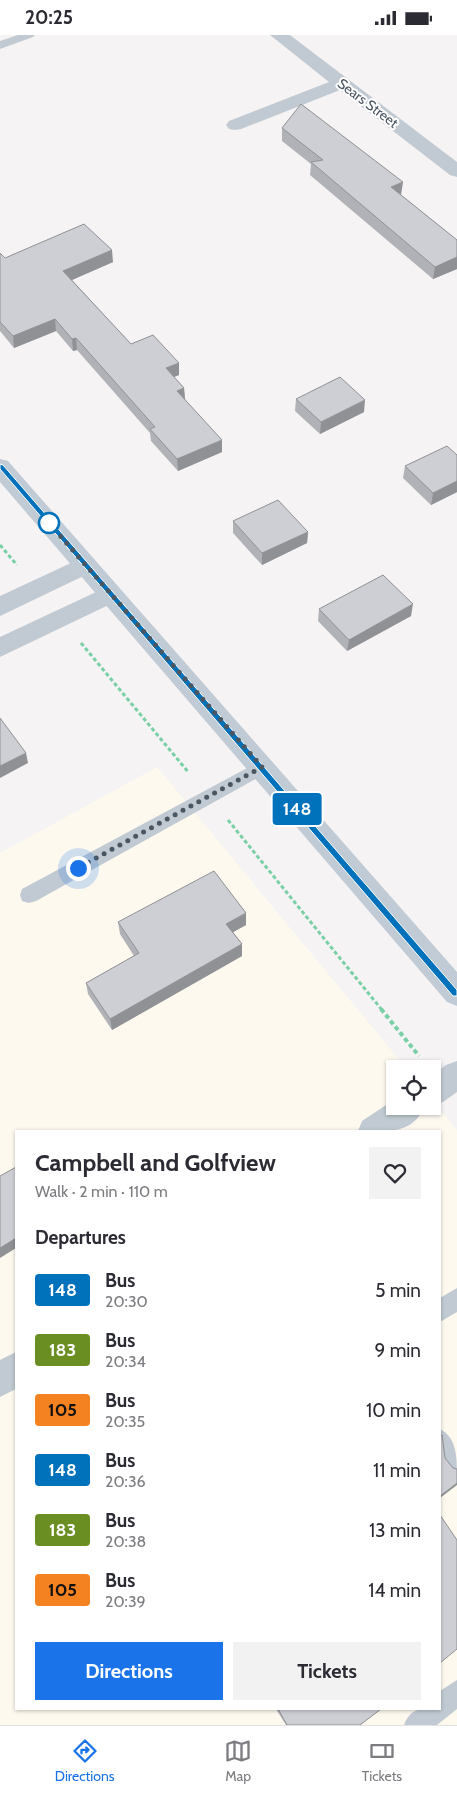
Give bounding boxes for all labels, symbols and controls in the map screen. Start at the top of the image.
text: 20:25 [25,6,73,29]
street label: Sears Street [334,74,402,132]
unlabelled marker [38,512,60,534]
line badge: 148 [268,793,326,825]
text: 148 [283,798,311,820]
your location [66,856,91,881]
map controls [386,1060,441,1115]
button: locate [386,1060,441,1115]
button: heart [369,1147,421,1199]
text: Campbell and Golfview [35,1148,276,1177]
text: Walk · 2 min · 110 m [35,1182,168,1201]
text: Departures [35,1226,126,1249]
text: Bus [105,1269,135,1292]
text: 148 [48,1279,77,1301]
text: 5 min [375,1279,421,1302]
text: 20:30 [105,1292,148,1311]
text: Bus [105,1329,135,1352]
text: 183 [49,1339,76,1361]
text: 9 min [375,1339,421,1362]
text: 20:34 [105,1352,146,1371]
text: Bus [105,1389,135,1412]
text: 105 [48,1399,77,1421]
text: 10 min [366,1399,421,1422]
text: 20:35 [105,1412,145,1431]
text: Bus [105,1449,135,1472]
text: 148 [48,1459,77,1481]
text: 11 min [373,1459,421,1482]
text: 20:36 [105,1472,146,1491]
text: Bus [105,1509,135,1532]
text: 183 [49,1519,76,1541]
text: 13 min [369,1519,421,1542]
text: 20:38 [105,1532,146,1551]
text: Bus [105,1569,135,1592]
text: 105 [48,1579,77,1601]
text: 14 min [368,1579,421,1602]
text: 20:39 [105,1592,146,1611]
button: Directions [35,1642,223,1700]
button: Tickets [233,1642,421,1700]
tab: Directions [55,1737,115,1785]
tab: Map [224,1737,252,1785]
tab: Tickets [362,1737,402,1785]

